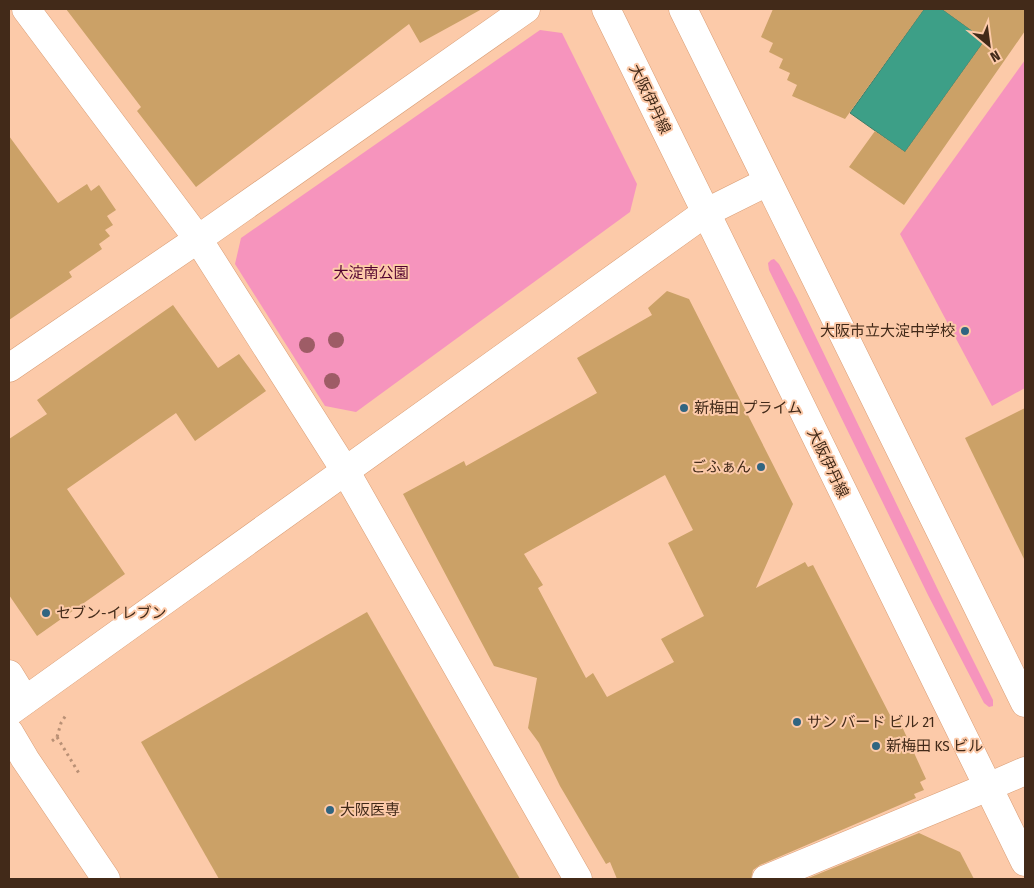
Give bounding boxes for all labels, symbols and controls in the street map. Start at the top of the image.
north arrow [964,20,1014,70]
text: N [987,46,1003,65]
street label: 大阪伊丹線 [625,61,675,137]
park label: 大淀南公園 [333,264,409,282]
place label: 大阪市立大淀中学校 [820,322,955,340]
marker: 大阪市立大淀中学校 [959,325,971,337]
place label: 新梅田 プライム [694,399,802,417]
marker: 新梅田 プライム [678,402,690,414]
street label: 大阪伊丹線 [803,425,853,501]
place label: ごふぁん [691,458,751,476]
marker: ごふぁん [755,461,767,473]
place label: セブン-イレブン [56,604,167,622]
marker: セブン-イレブン [40,607,52,619]
place label: サン バード ビル 21 [807,713,935,731]
marker: サン バード ビル 21 [791,716,803,728]
place label: 新梅田 KS ビル [886,737,983,755]
marker: 新梅田 KS ビル [870,740,882,752]
place label: 大阪医専 [340,801,400,819]
marker: 大阪医専 [324,804,336,816]

